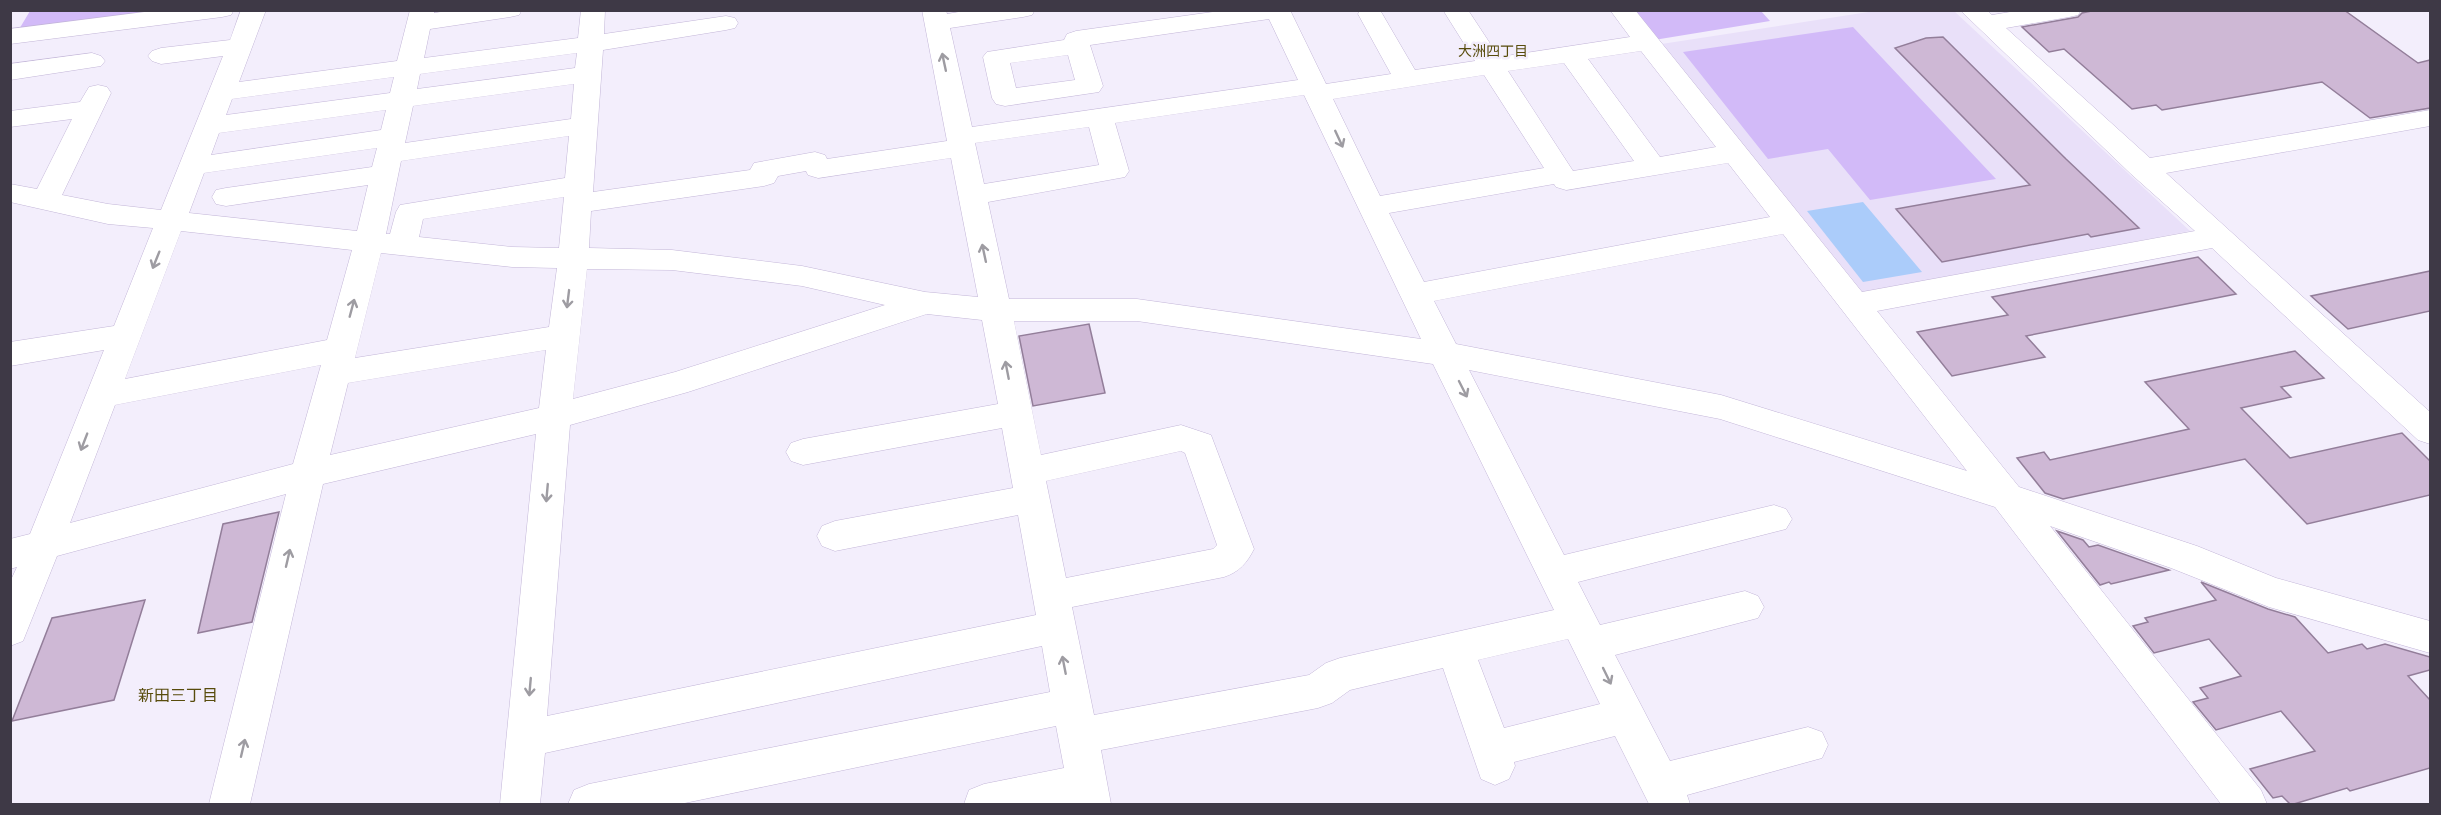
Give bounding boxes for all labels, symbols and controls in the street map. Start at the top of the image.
district label: 大洲四丁目 [1458,43,1528,59]
one-way arrow [938,53,949,72]
one-way arrow [1334,129,1346,147]
one-way arrow [978,244,989,263]
one-way arrow [150,251,161,269]
one-way arrow [563,288,574,308]
one-way arrow [346,299,358,318]
one-way arrow [1001,361,1012,380]
one-way arrow [1457,380,1469,398]
one-way arrow [78,432,89,450]
one-way arrow [541,482,552,502]
one-way arrow [283,549,295,568]
one-way arrow [1058,655,1069,675]
one-way arrow [1602,666,1613,684]
one-way arrow [524,676,535,696]
district label: 新田三丁目 [138,686,218,705]
one-way arrow [238,738,249,758]

